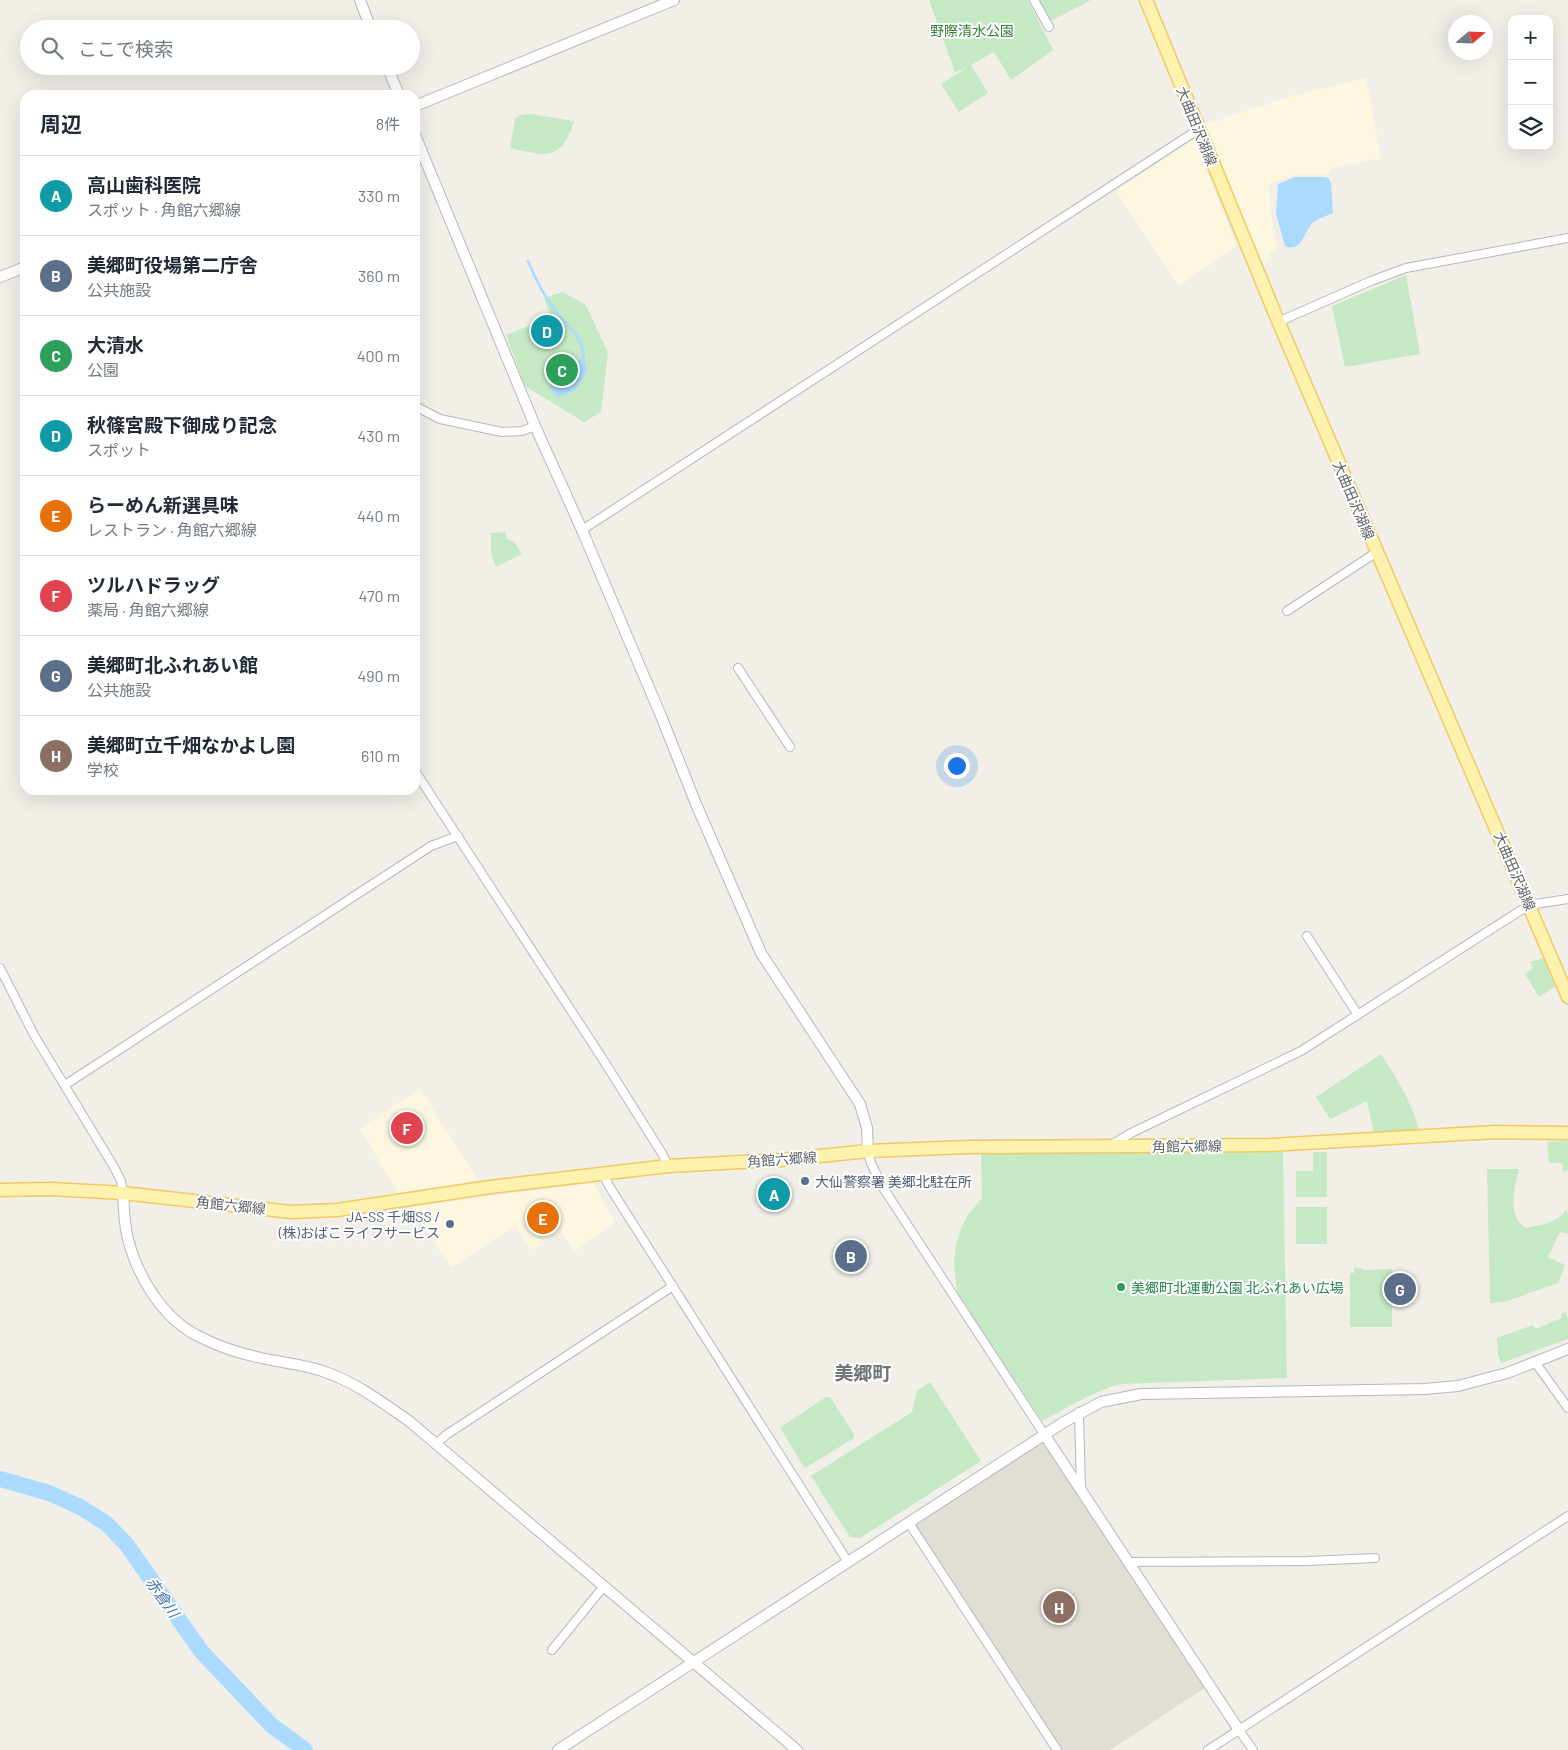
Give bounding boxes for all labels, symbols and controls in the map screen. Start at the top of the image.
north arrow [1448,15,1493,60]
map controls [1508,15,1553,150]
button: + [1508,15,1553,60]
search box [20,20,420,75]
park label: 野際清水公園 [930,22,1014,39]
icon: search [38,34,66,62]
text: ここで検索 [78,37,173,60]
button: − [1508,60,1553,105]
street label: 大曲田沢湖線 [1173,84,1221,168]
button: layers [1508,105,1553,150]
text: 周辺 [40,111,82,136]
text: 8件 [376,114,400,133]
text: 高山歯科医院 [87,173,201,196]
text: A [51,186,61,205]
text: 330 m [358,186,400,205]
text: スポット · 角館六郷線 [87,200,241,219]
text: 美郷町役場第二庁舎 [87,253,258,276]
text: B [51,266,61,285]
text: 360 m [358,266,400,285]
text: 公共施設 [87,280,151,299]
pin: D [531,312,563,350]
text: 大清水 [87,333,144,356]
text: C [51,346,61,365]
text: 400 m [357,346,400,365]
pin: C [546,351,578,389]
text: 公園 [87,360,119,379]
text: 秋篠宮殿下御成り記念 [87,413,277,436]
text: D [51,426,61,445]
text: 430 m [357,426,400,445]
text: スポット [87,440,151,459]
street label: 大曲田沢湖線 [1330,458,1378,542]
text: らーめん新選具味 [87,493,239,516]
text: E [51,506,61,525]
text: 440 m [357,506,400,525]
text: レストラン · 角館六郷線 [87,520,257,539]
text: ツルハドラッグ [87,573,220,596]
text: F [52,586,60,605]
text: 470 m [359,586,400,605]
text: 薬局 · 角館六郷線 [87,600,209,619]
text: 美郷町北ふれあい館 [87,653,258,676]
text: G [51,666,61,685]
text: 490 m [357,666,400,685]
text: 公共施設 [87,680,151,699]
text: 美郷町立千畑なかよし園 [87,733,295,756]
text: H [51,746,61,765]
text: 610 m [361,746,400,765]
your location [944,753,970,779]
text: 学校 [87,760,119,779]
street label: 大曲田沢湖線 [1491,829,1539,913]
pin: F [391,1109,423,1147]
street label: 角館六郷線 [1152,1137,1222,1155]
street label: 角館六郷線 [746,1148,818,1170]
place label: 大仙警察署 美郷北駐在所 [815,1173,972,1190]
pin: A [758,1175,790,1213]
marker: 大仙警察署 美郷北駐在所 [799,1175,811,1187]
street label: 角館六郷線 [195,1193,267,1217]
pin: E [527,1199,559,1237]
place label: JA-SS 千畑SS / (株)おばこライフサービス [278,1208,440,1241]
marker: JA-SS 千畑SS / (株)おばこライフサービス [444,1218,456,1230]
pin: B [835,1237,867,1275]
pin: G [1384,1270,1416,1308]
place label: 美郷町北運動公園 北ふれあい広場 [1131,1279,1344,1296]
marker: 美郷町北運動公園 北ふれあい広場 [1115,1281,1127,1293]
district label: 美郷町 [834,1361,892,1384]
water label: 赤倉川 [143,1573,184,1622]
pin: H [1043,1588,1075,1626]

